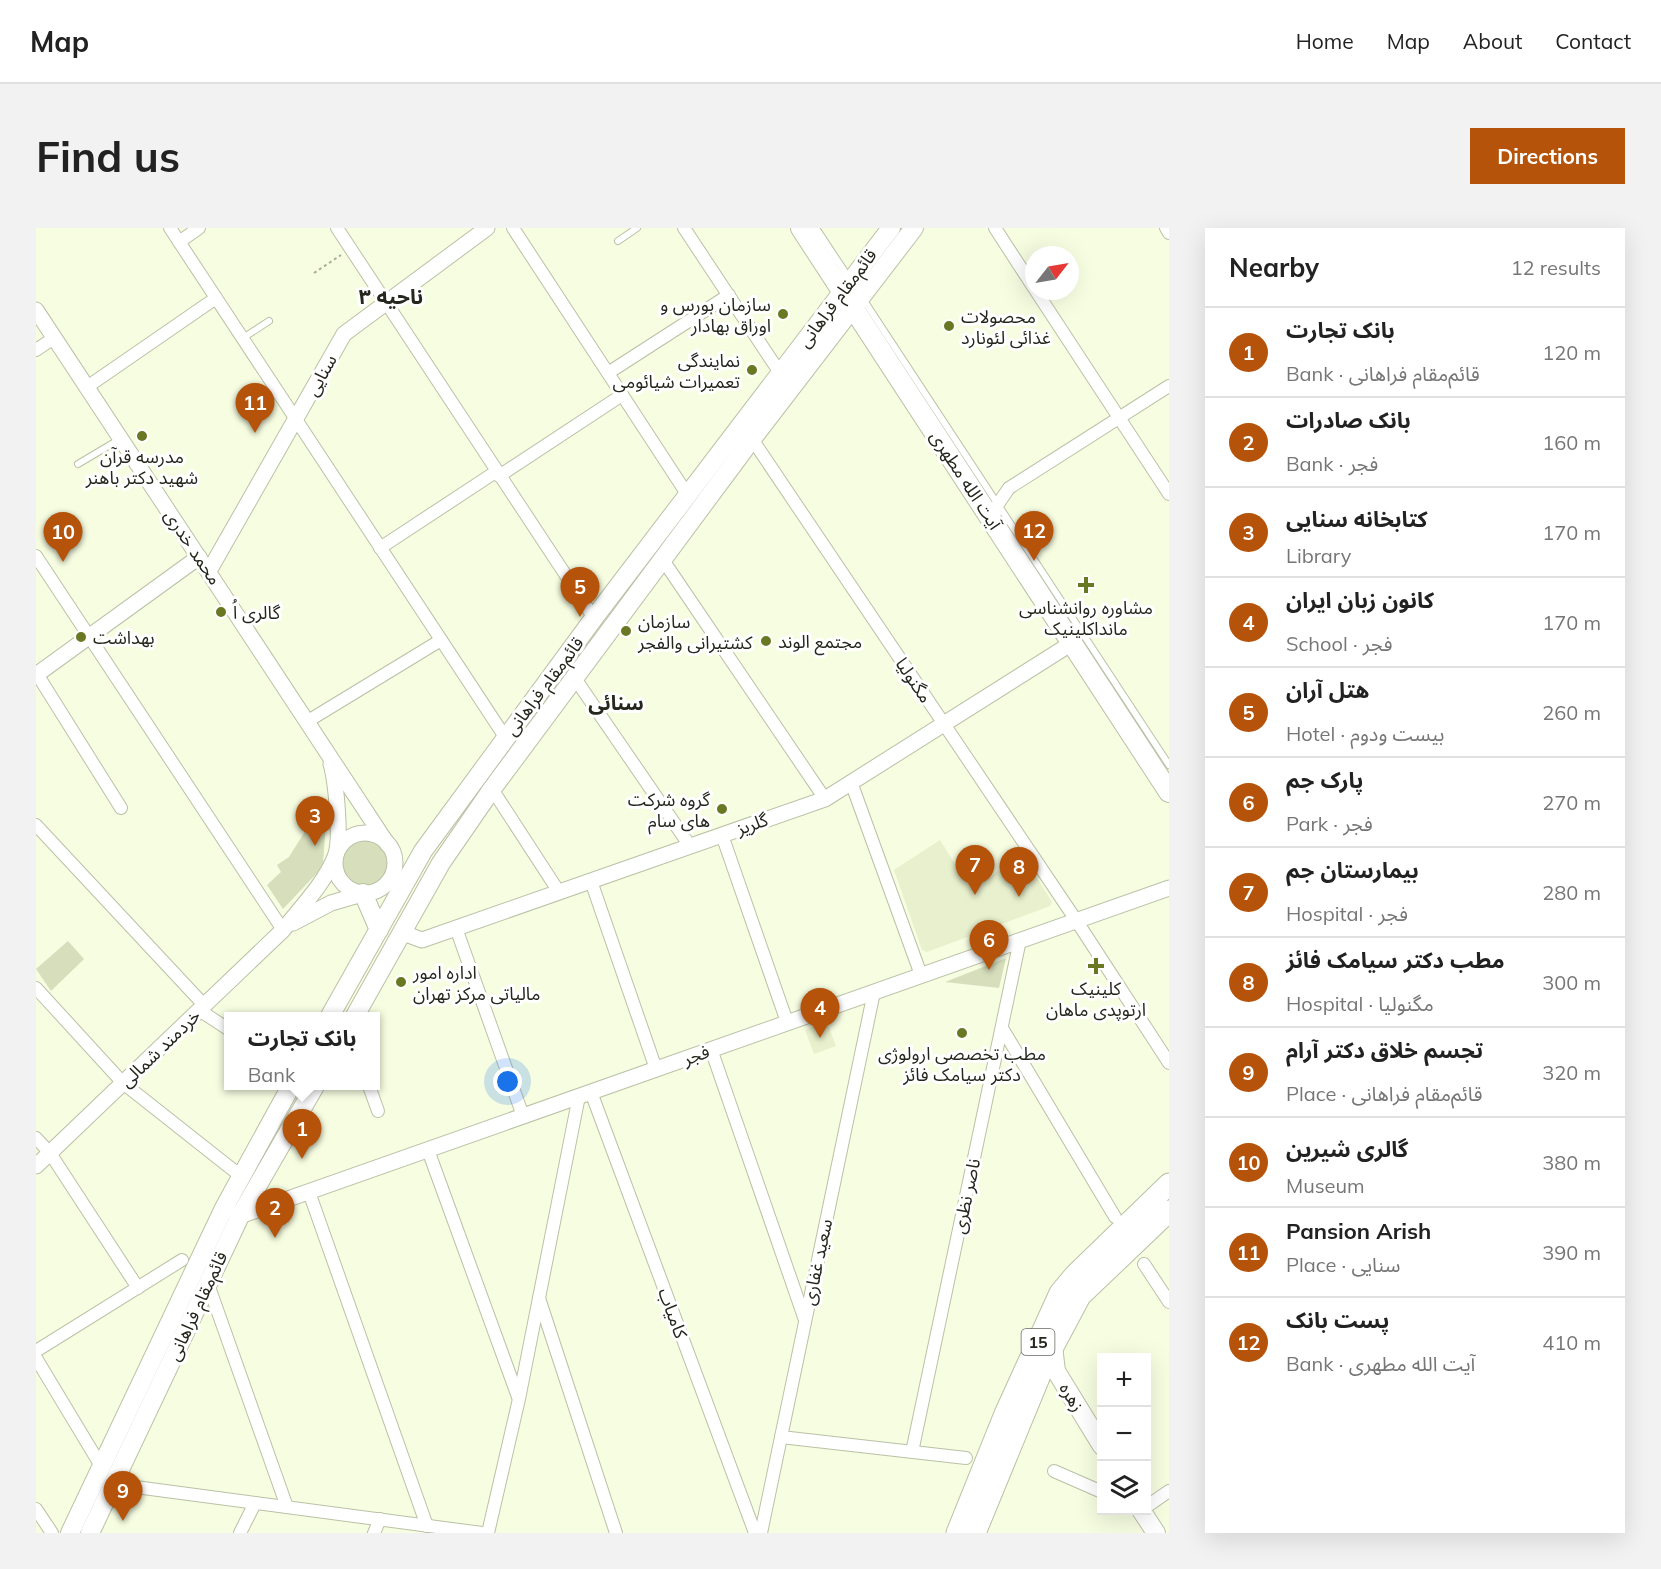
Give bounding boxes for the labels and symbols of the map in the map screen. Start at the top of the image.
street label: قائم‌مقام فراهانی [792,244,884,354]
north arrow [1025,246,1079,300]
district label: ناحیه ۳ [359,283,423,309]
place label: سازمان بورس و اوراق بهادار [660,293,771,337]
place label: محصولات غذائی لئونارد [961,305,1051,349]
marker: سازمان بورس و اوراق بهادار [776,307,790,321]
marker: محصولات غذائی لئونارد [942,319,956,333]
place label: نمایندگی تعمیرات شیائومی [612,349,740,393]
street label: سنایی [300,350,342,400]
marker: نمایندگی تعمیرات شیائومی [745,363,759,377]
pin: 11 [236,384,274,433]
street label: آیت الله مطهری [925,426,1007,535]
marker: مدرسه قرآن شهید دکتر باهنر [135,429,149,443]
place label: مدرسه قرآن شهید دکتر باهنر [85,445,198,489]
street label: محمد خدری [159,505,227,589]
pin: 10 [44,512,82,562]
pin: 12 [1014,512,1054,561]
pin: 5 [560,568,600,617]
marker: مشاوره روانشناسی مانداکلینیک [1077,576,1095,594]
place label: مشاوره روانشناسی مانداکلینیک [1019,596,1153,640]
place label: گالری اُ [232,599,281,624]
marker: گالری اُ [214,605,228,619]
place label: سازمان کشتیرانی والفجر [637,610,753,654]
marker: سازمان کشتیرانی والفجر [619,624,633,638]
place label: بهداشت [93,626,155,649]
marker: بهداشت [74,630,88,644]
place label: مجتمع الوند [778,630,862,656]
street label: قائم‌مقام فراهانی [499,632,591,742]
marker: مجتمع الوند [759,634,773,648]
street label: مگنولیا [891,653,937,707]
district label: سنائی [588,690,644,715]
place label: گروه شرکت های سام [628,788,711,835]
pin: 3 [296,796,334,846]
marker: گروه شرکت های سام [715,802,729,816]
street label: گلریز [732,808,771,840]
pin: 7 [956,846,994,895]
pin: 8 [1000,848,1038,897]
pin: 6 [970,920,1008,970]
marker: کلینیک ارتوپدی ماهان [1087,957,1105,975]
place label: اداره امور مالیاتی مرکز تهران [412,961,541,1005]
marker: اداره امور مالیاتی مرکز تهران [394,975,408,989]
place label: کلینیک ارتوپدی ماهان [1046,977,1146,1021]
pin: 4 [800,988,840,1038]
street label: خردمند شمالی [115,1004,205,1092]
marker: مطب تخصصی ارولوژی دکتر سیامک فائز [955,1026,969,1040]
street label: فجر [679,1040,712,1071]
place label: مطب تخصصی ارولوژی دکتر سیامک فائز [878,1042,1046,1086]
your location [493,1067,522,1096]
pin: 1 [282,1110,322,1159]
street label: ناصر نظری [947,1156,985,1236]
pin: 2 [256,1188,294,1238]
street label: سعید غفاری [797,1217,837,1307]
street label: قائم‌مقام فراهانی [162,1248,235,1366]
street label: کامیاب [653,1285,693,1342]
road number: 15 [1022,1329,1054,1355]
street label: زهره [1054,1378,1090,1416]
pin: 9 [104,1472,142,1521]

